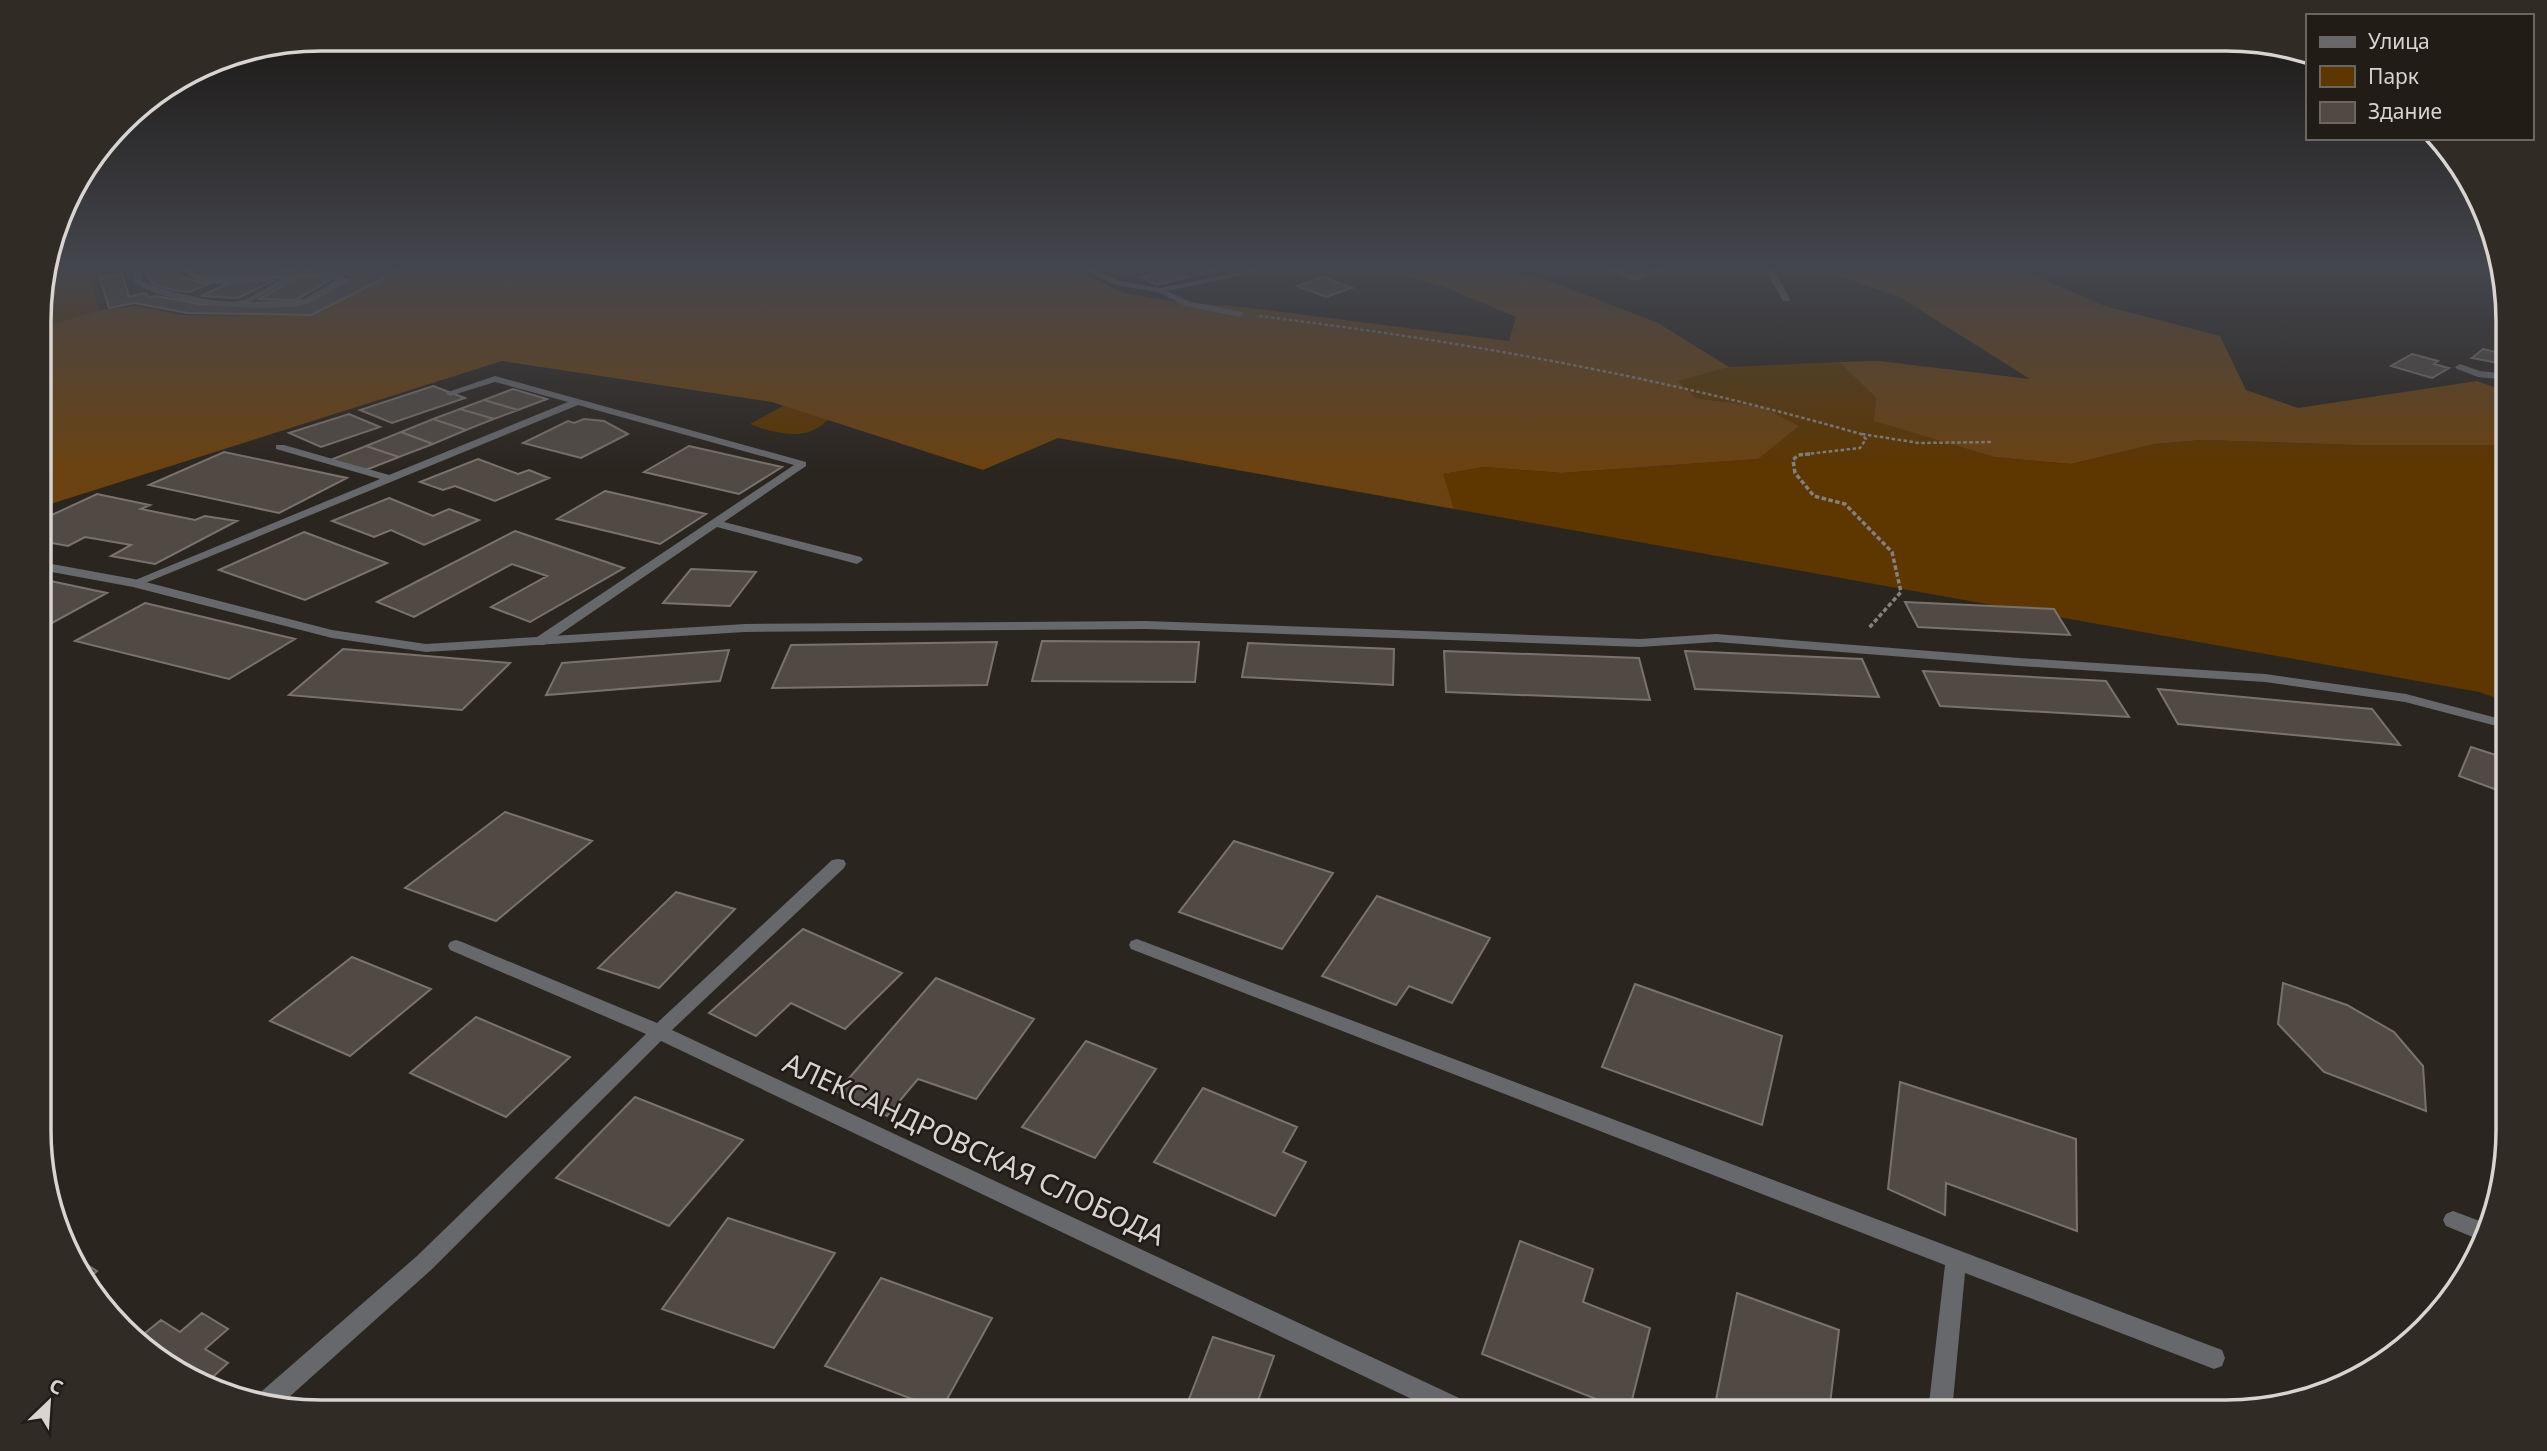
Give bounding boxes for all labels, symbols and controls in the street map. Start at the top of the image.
legend [2306,14,2533,140]
text: Улица [2368,27,2430,55]
text: Парк [2368,62,2419,90]
text: Здание [2368,97,2442,125]
street label: АЛЕКСАНДРОВСКАЯ СЛОБОДА [777,1043,1172,1253]
north arrow [14,1367,84,1437]
text: С [45,1372,67,1401]

